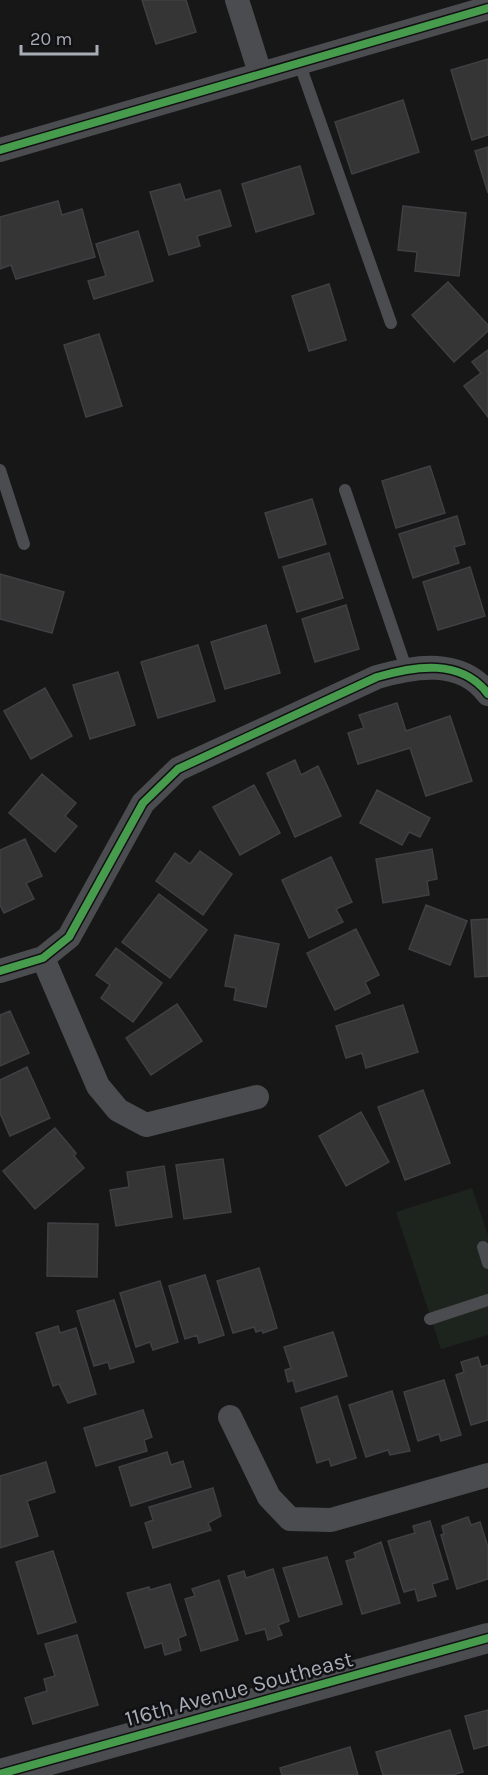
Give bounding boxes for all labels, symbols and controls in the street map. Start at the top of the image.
scale bar [21,18,98,56]
text: 20 m [30,28,72,50]
street label: 116th Avenue Southeast [122,1646,356,1732]

